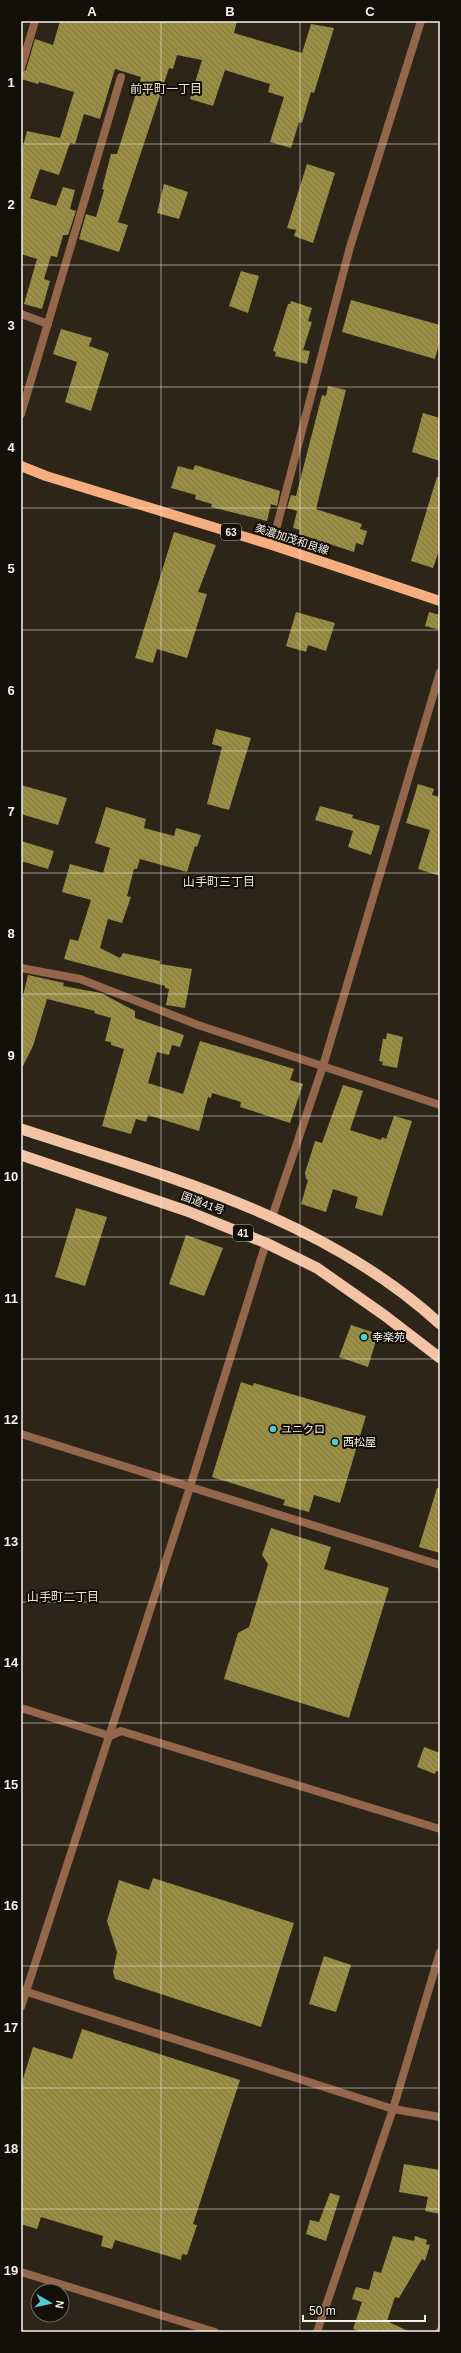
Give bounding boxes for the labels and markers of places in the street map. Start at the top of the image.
place label: 幸楽苑 [372,1331,405,1343]
marker: 幸楽苑 [359,1332,369,1342]
place label: ユニクロ [281,1423,325,1435]
marker: ユニクロ [268,1424,278,1434]
place label: 西松屋 [343,1436,376,1448]
marker: 西松屋 [330,1437,340,1447]

